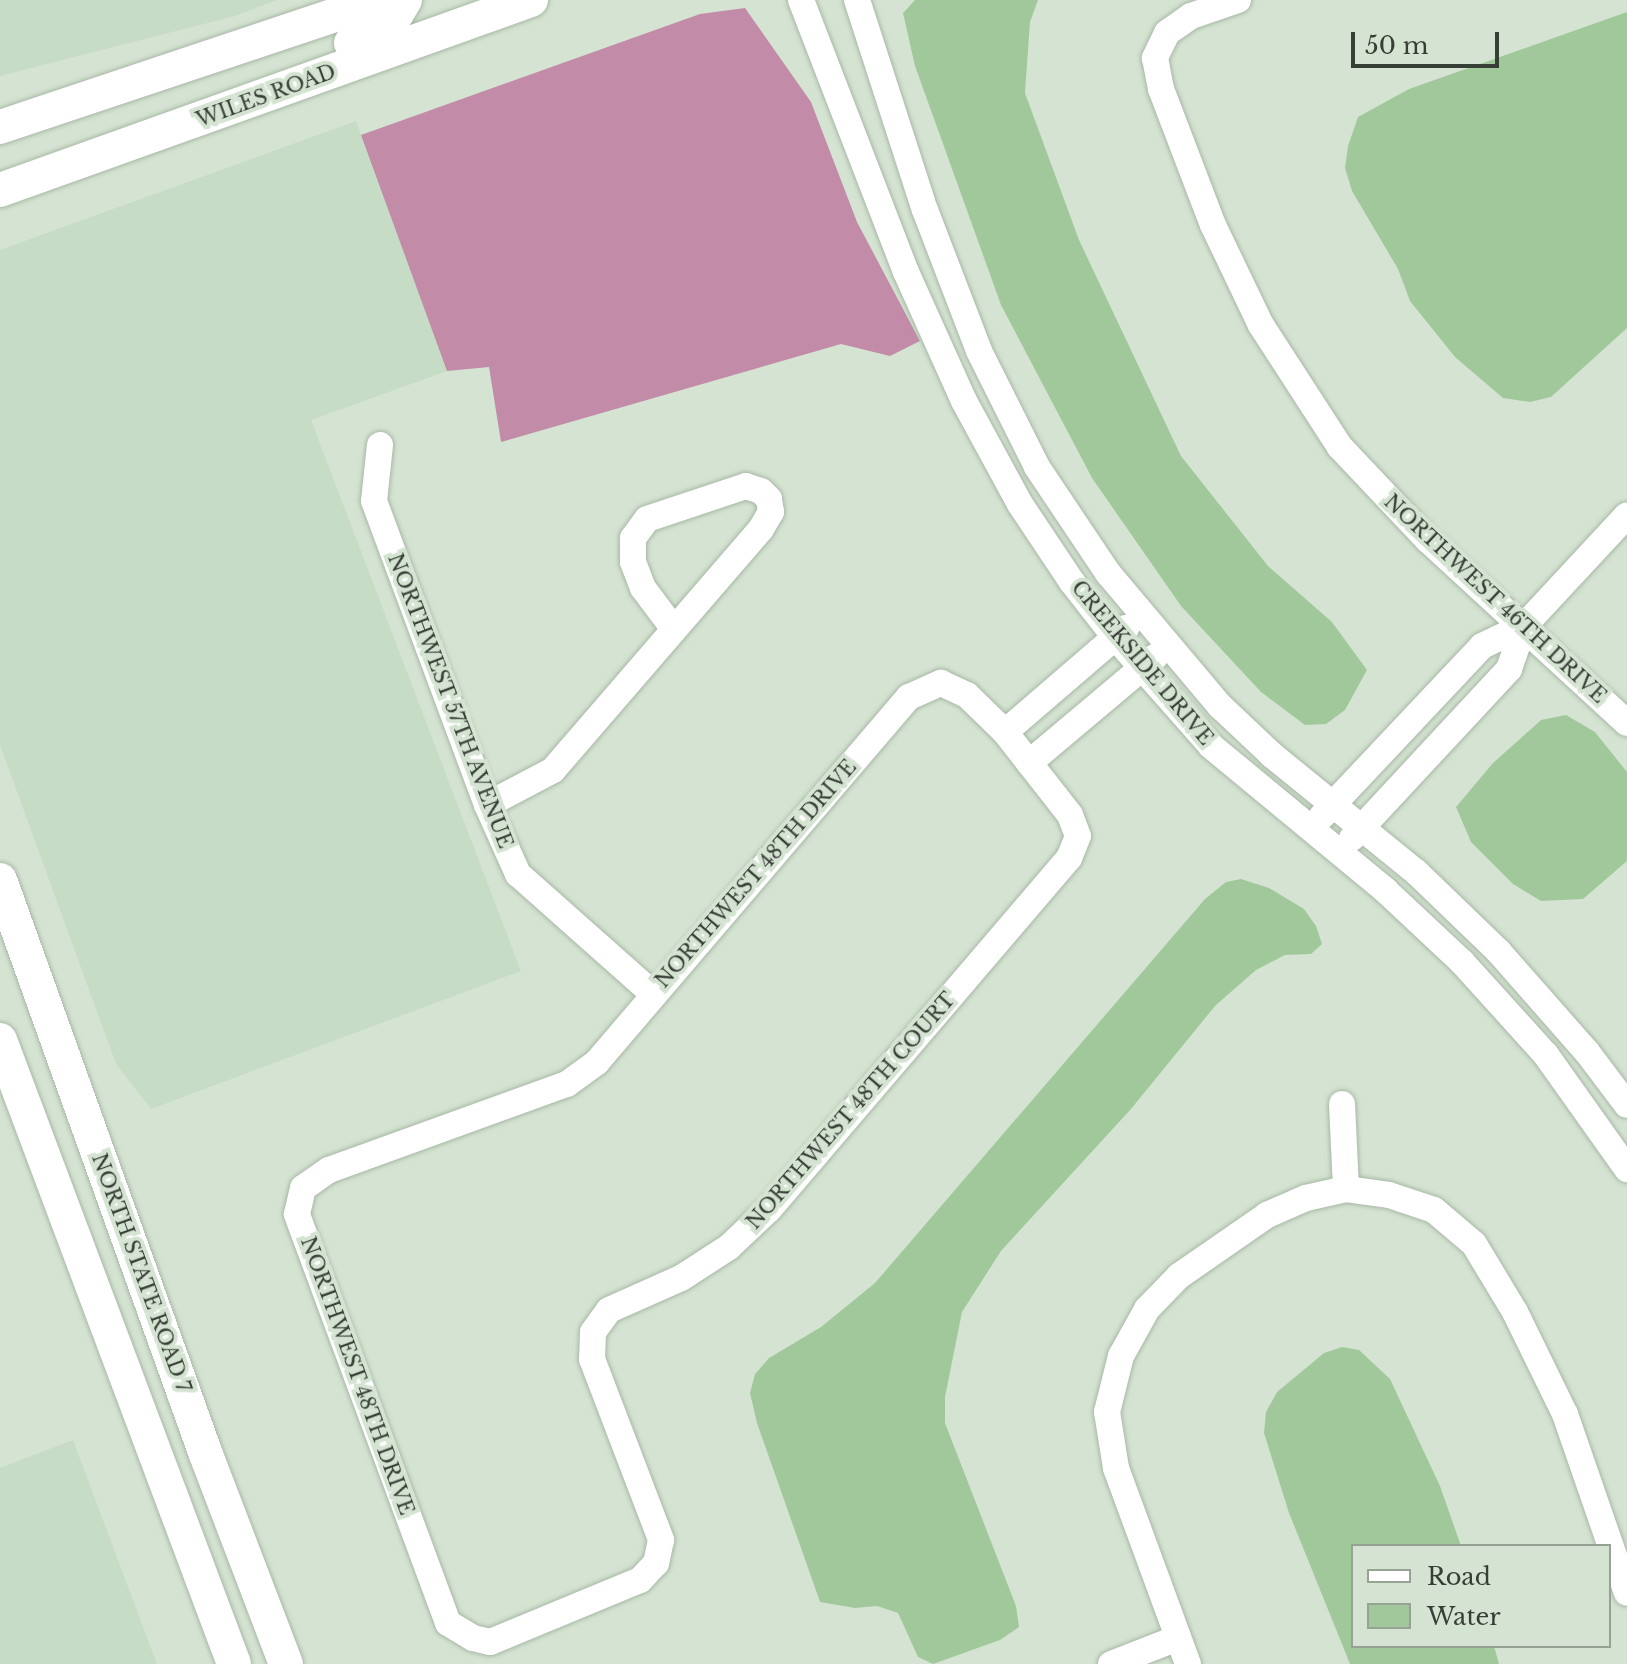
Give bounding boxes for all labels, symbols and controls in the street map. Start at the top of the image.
scale bar [1355,16,1503,66]
text: 50 m [1365,31,1428,60]
street label: WILES ROAD [193,60,339,132]
street label: NORTHWEST 46TH DRIVE [1379,489,1611,709]
street label: NORTHWEST 57TH AVENUE [382,550,518,852]
street label: CREEKSIDE DRIVE [1066,576,1218,750]
street label: NORTHWEST 48TH DRIVE [650,755,862,993]
street label: NORTHWEST 48TH COURT [741,988,961,1234]
street label: NORTH STATE ROAD 7 [87,1150,195,1396]
street label: NORTHWEST 48TH DRIVE [295,1233,419,1519]
legend [1351,1544,1611,1648]
text: Road [1427,1562,1491,1591]
text: Water [1427,1602,1501,1631]

